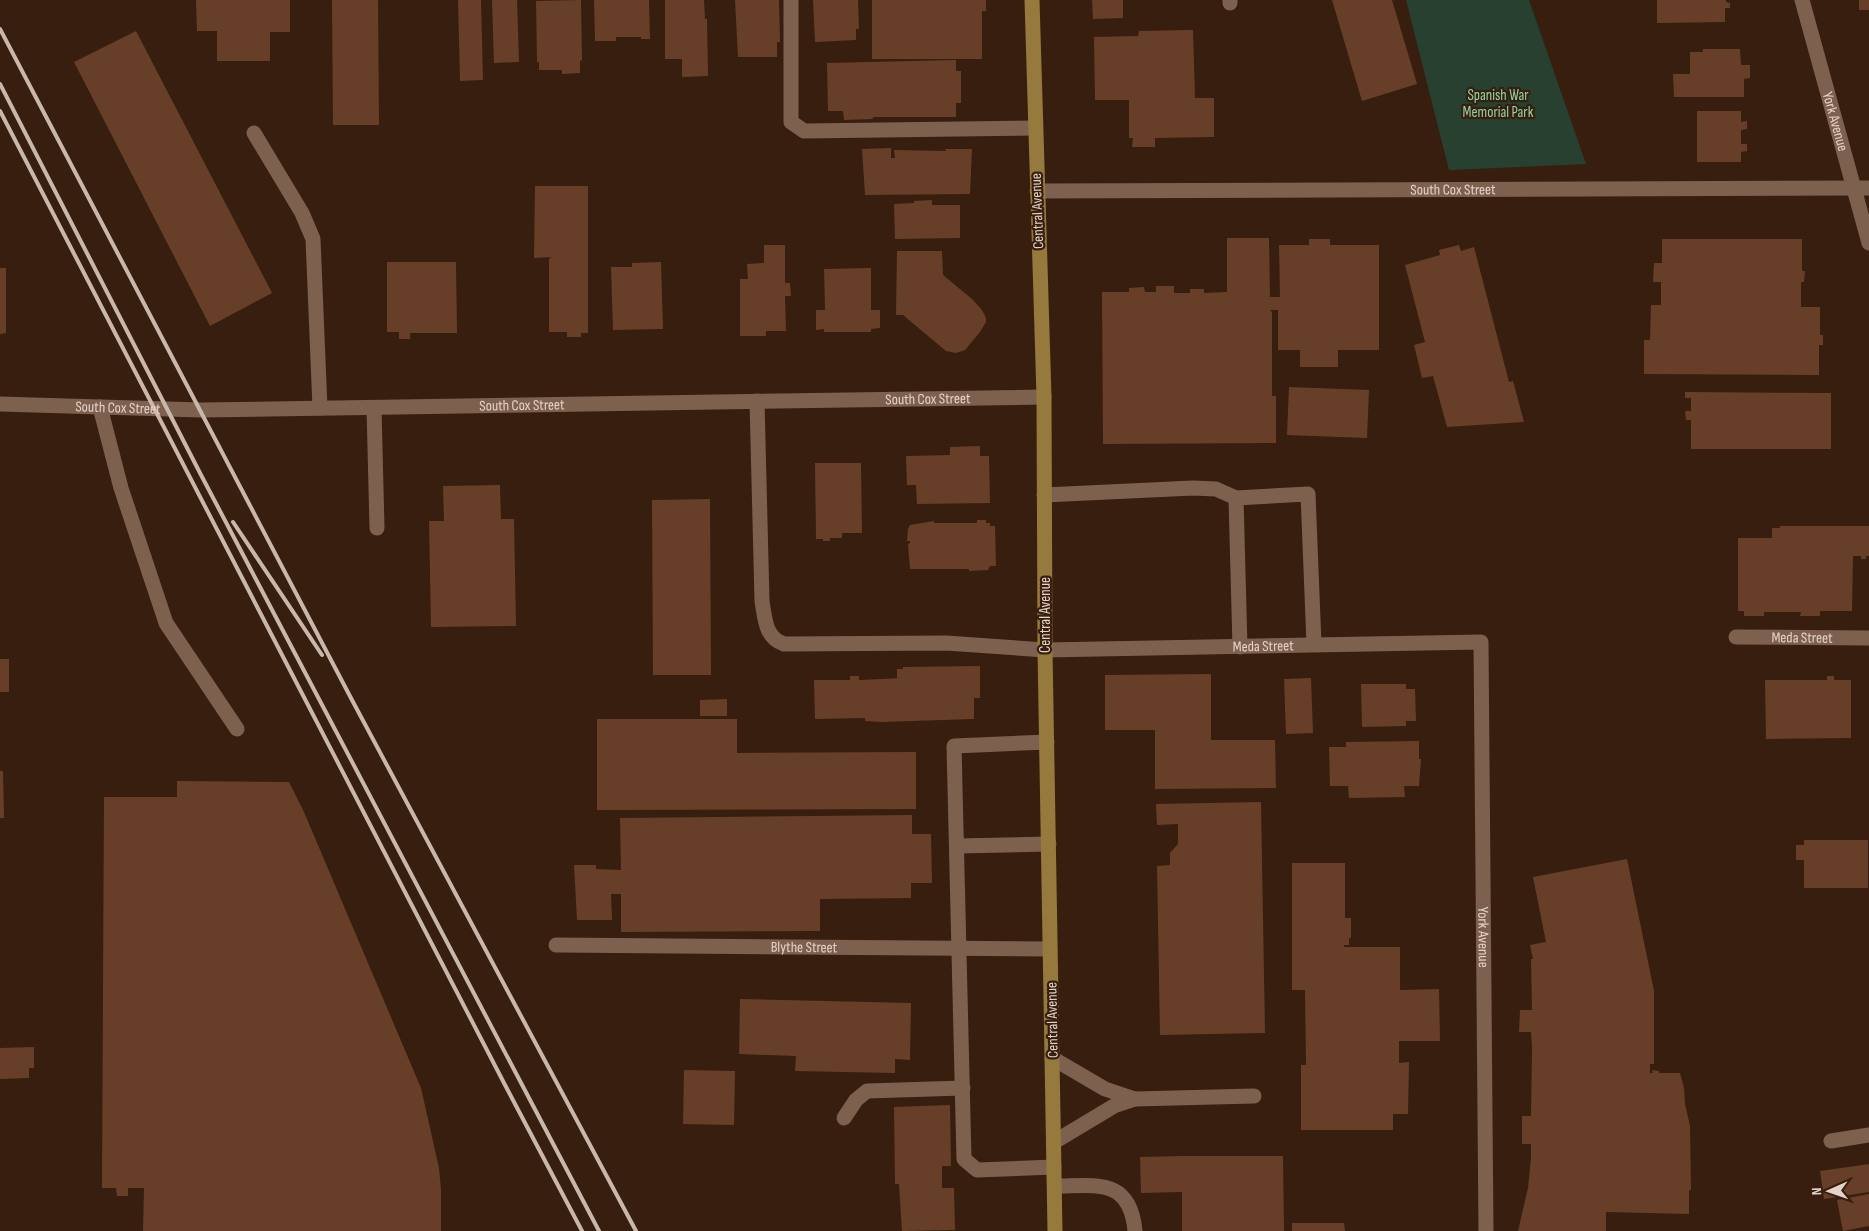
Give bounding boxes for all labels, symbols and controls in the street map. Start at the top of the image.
park label: Spanish War Memorial Park [1463,86,1534,122]
street label: York Avenue [1818,90,1852,153]
street label: Central Avenue [1027,173,1048,249]
street label: South Cox Street [1410,180,1496,200]
street label: South Cox Street [885,389,971,409]
street label: South Cox Street [479,395,565,416]
street label: South Cox Street [75,397,161,419]
street label: Central Avenue [1036,577,1055,653]
street label: Meda Street [1771,628,1833,648]
street label: Meda Street [1233,636,1294,657]
street label: York Avenue [1473,907,1493,968]
street label: Blythe Street [771,938,838,957]
street label: Central Avenue [1042,982,1063,1058]
north arrow [1804,1166,1854,1216]
text: N [1808,1187,1825,1195]

